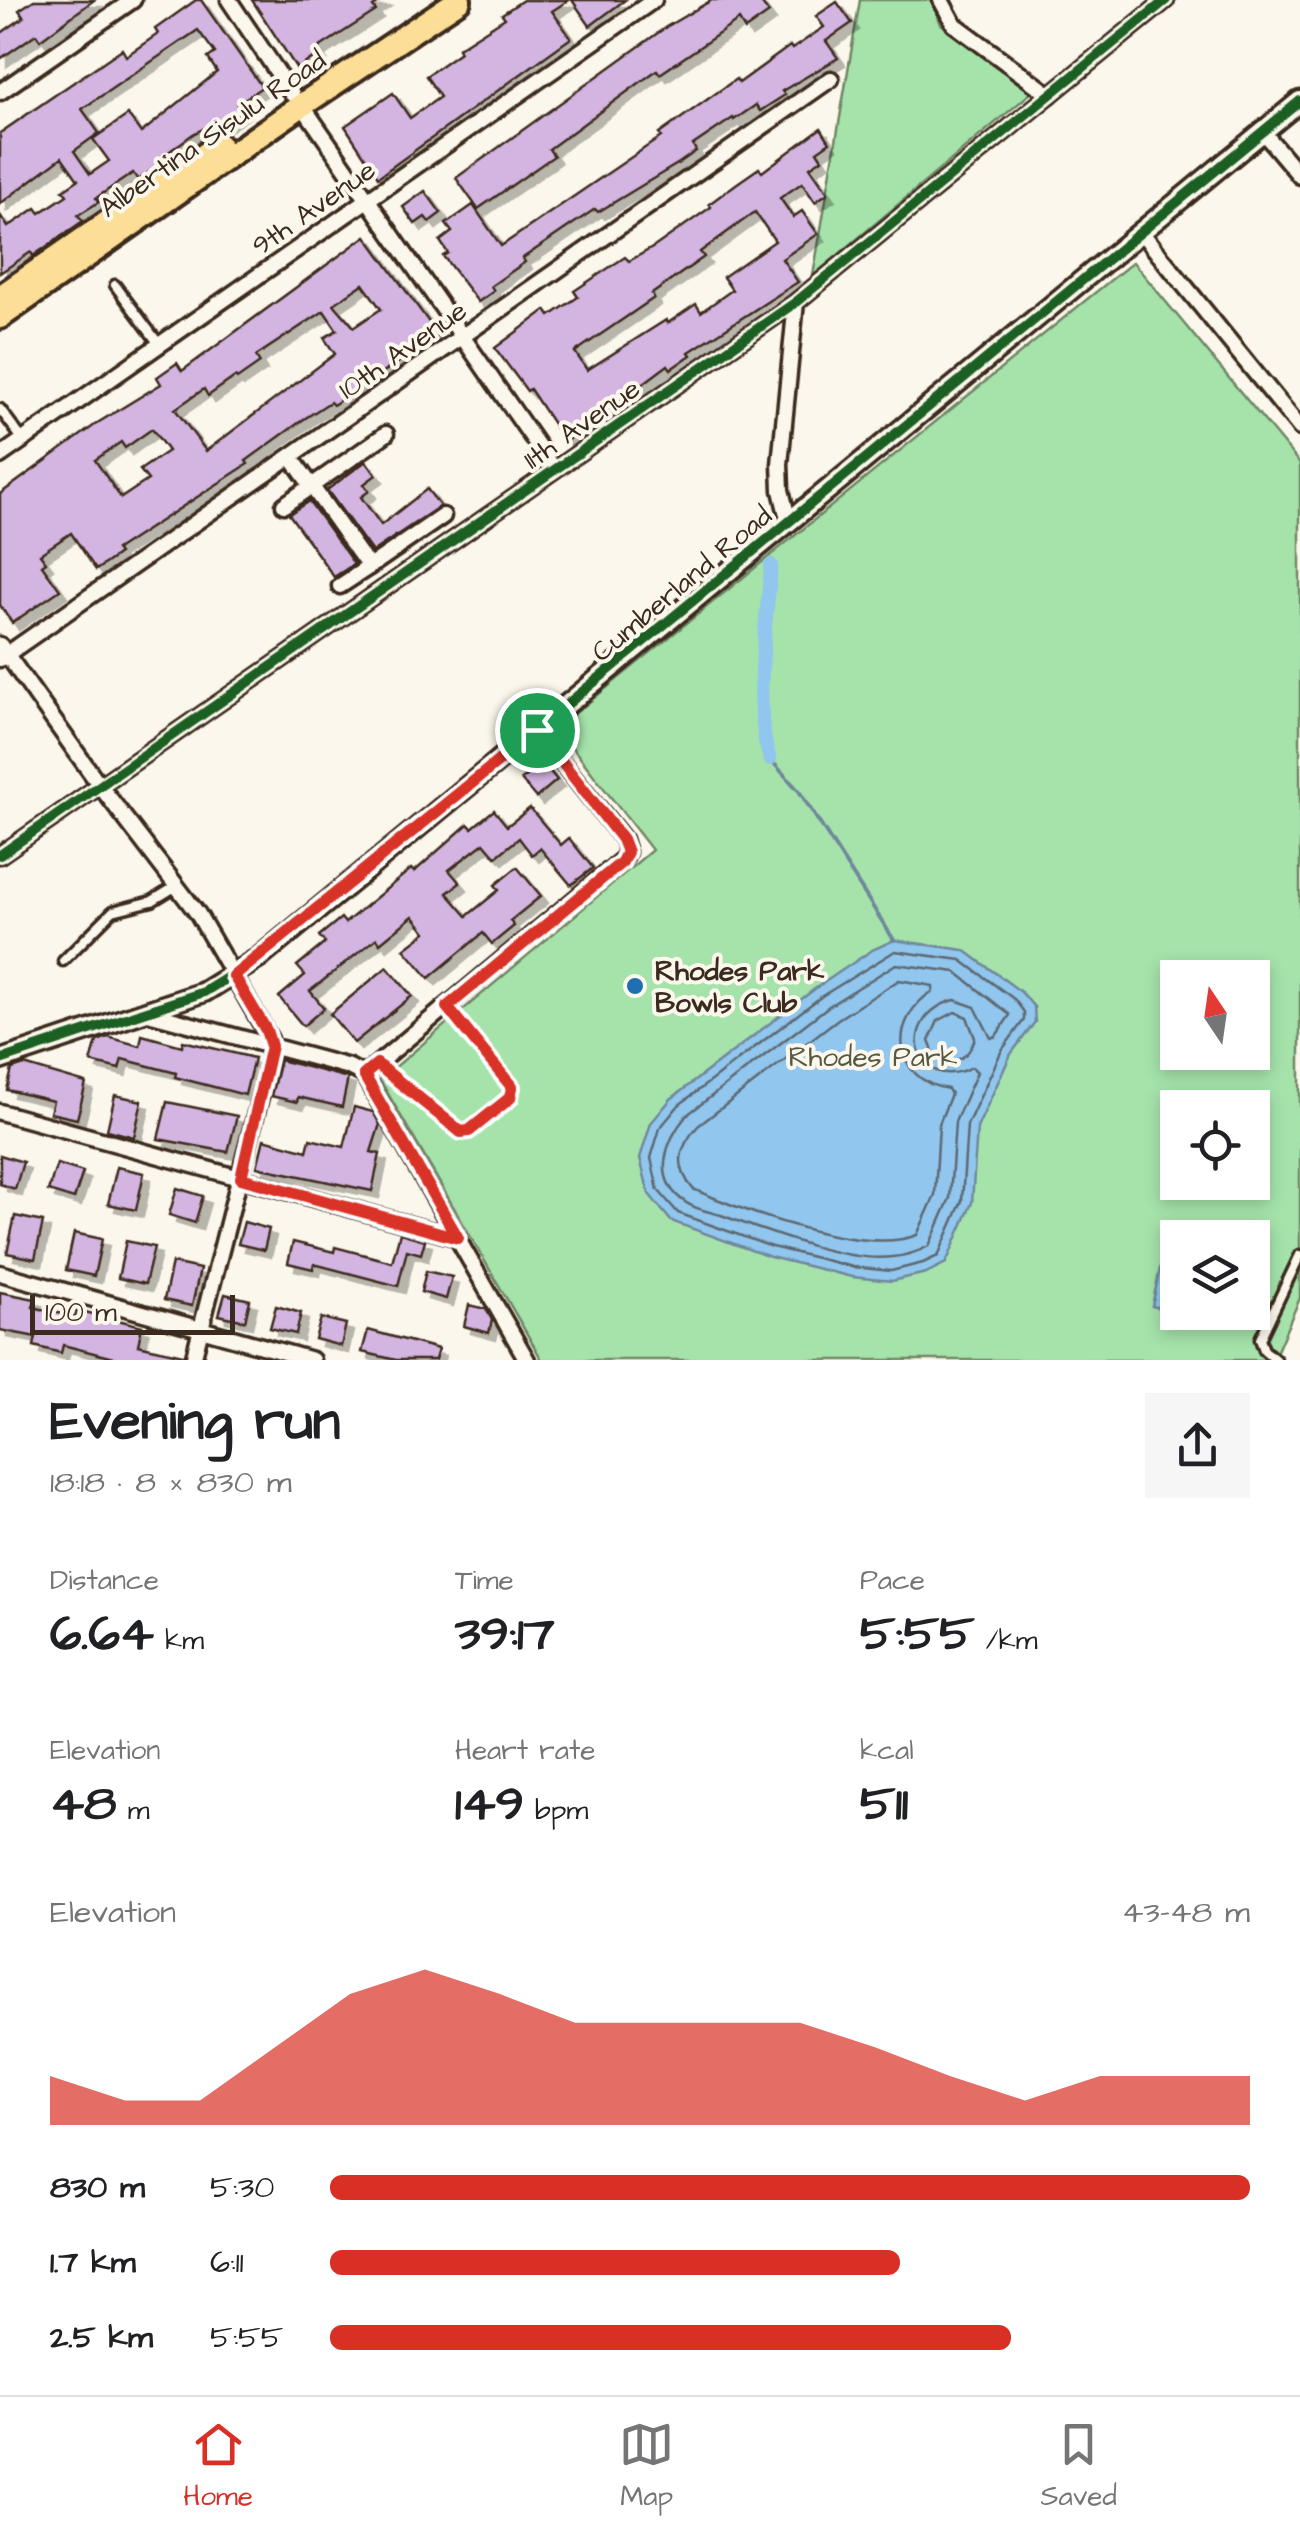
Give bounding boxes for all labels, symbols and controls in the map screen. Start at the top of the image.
street label: Albertina Sisulu Road [92,41,334,227]
street label: 9th Avenue [244,151,384,265]
street label: 10th Avenue [331,292,475,409]
street label: 11th Avenue [516,370,648,479]
street label: Cumberland Road [583,497,781,671]
pin [495,688,580,773]
icon: arrive [510,703,565,758]
place label: Rhodes Park Bowls Club [655,952,825,1023]
north arrow [1160,960,1270,1070]
map controls [1160,960,1270,1330]
marker: Rhodes Park Bowls Club [624,975,646,997]
park label: Rhodes Park [788,1038,958,1077]
button: locate [1160,1090,1270,1200]
button: layers [1160,1220,1270,1330]
scale bar [30,1290,235,1334]
text: 100 m [45,1293,117,1332]
text: Evening run [50,1384,340,1460]
button: share [1145,1393,1250,1498]
text: 18:18 · 8 × 830 m [50,1460,292,1505]
text: Distance [50,1561,159,1600]
text: Time [455,1561,514,1600]
text: Pace [860,1561,925,1600]
text: 6.64 [50,1600,154,1669]
text: 39:17 [455,1600,554,1669]
text: 5:55 [860,1600,975,1669]
text: km [154,1621,204,1660]
text: /km [975,1621,1038,1660]
text: Elevation [50,1731,160,1770]
text: Heart rate [455,1731,596,1770]
text: kcal [860,1731,914,1770]
text: 48 [50,1770,116,1839]
text: 149 [455,1770,524,1839]
text: 511 [860,1770,908,1839]
text: m [116,1791,149,1830]
text: bpm [524,1791,588,1830]
text: Elevation [50,1890,176,1935]
text: 43–48 m [1122,1890,1250,1935]
text: 830 m [50,2165,145,2210]
text: 5:30 [210,2165,274,2210]
text: 1.7 km [50,2240,136,2285]
text: 6:11 [210,2240,244,2285]
text: 2.5 km [50,2315,153,2360]
text: 5:55 [210,2315,283,2360]
tab: Home [183,2417,253,2516]
tab: Map [619,2417,674,2516]
tab: Saved [1041,2417,1117,2516]

